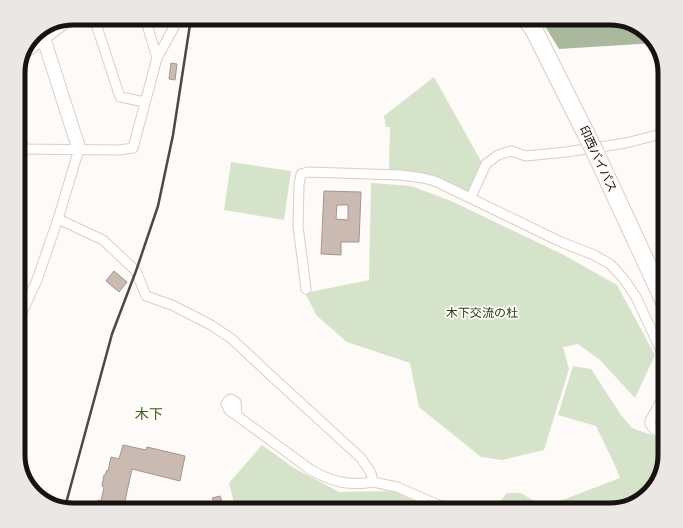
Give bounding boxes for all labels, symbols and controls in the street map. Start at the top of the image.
street label: 印西バイパス [576,124,620,194]
park label: 木下交流の杜 [446,306,518,320]
district label: 木下 [135,406,163,423]

